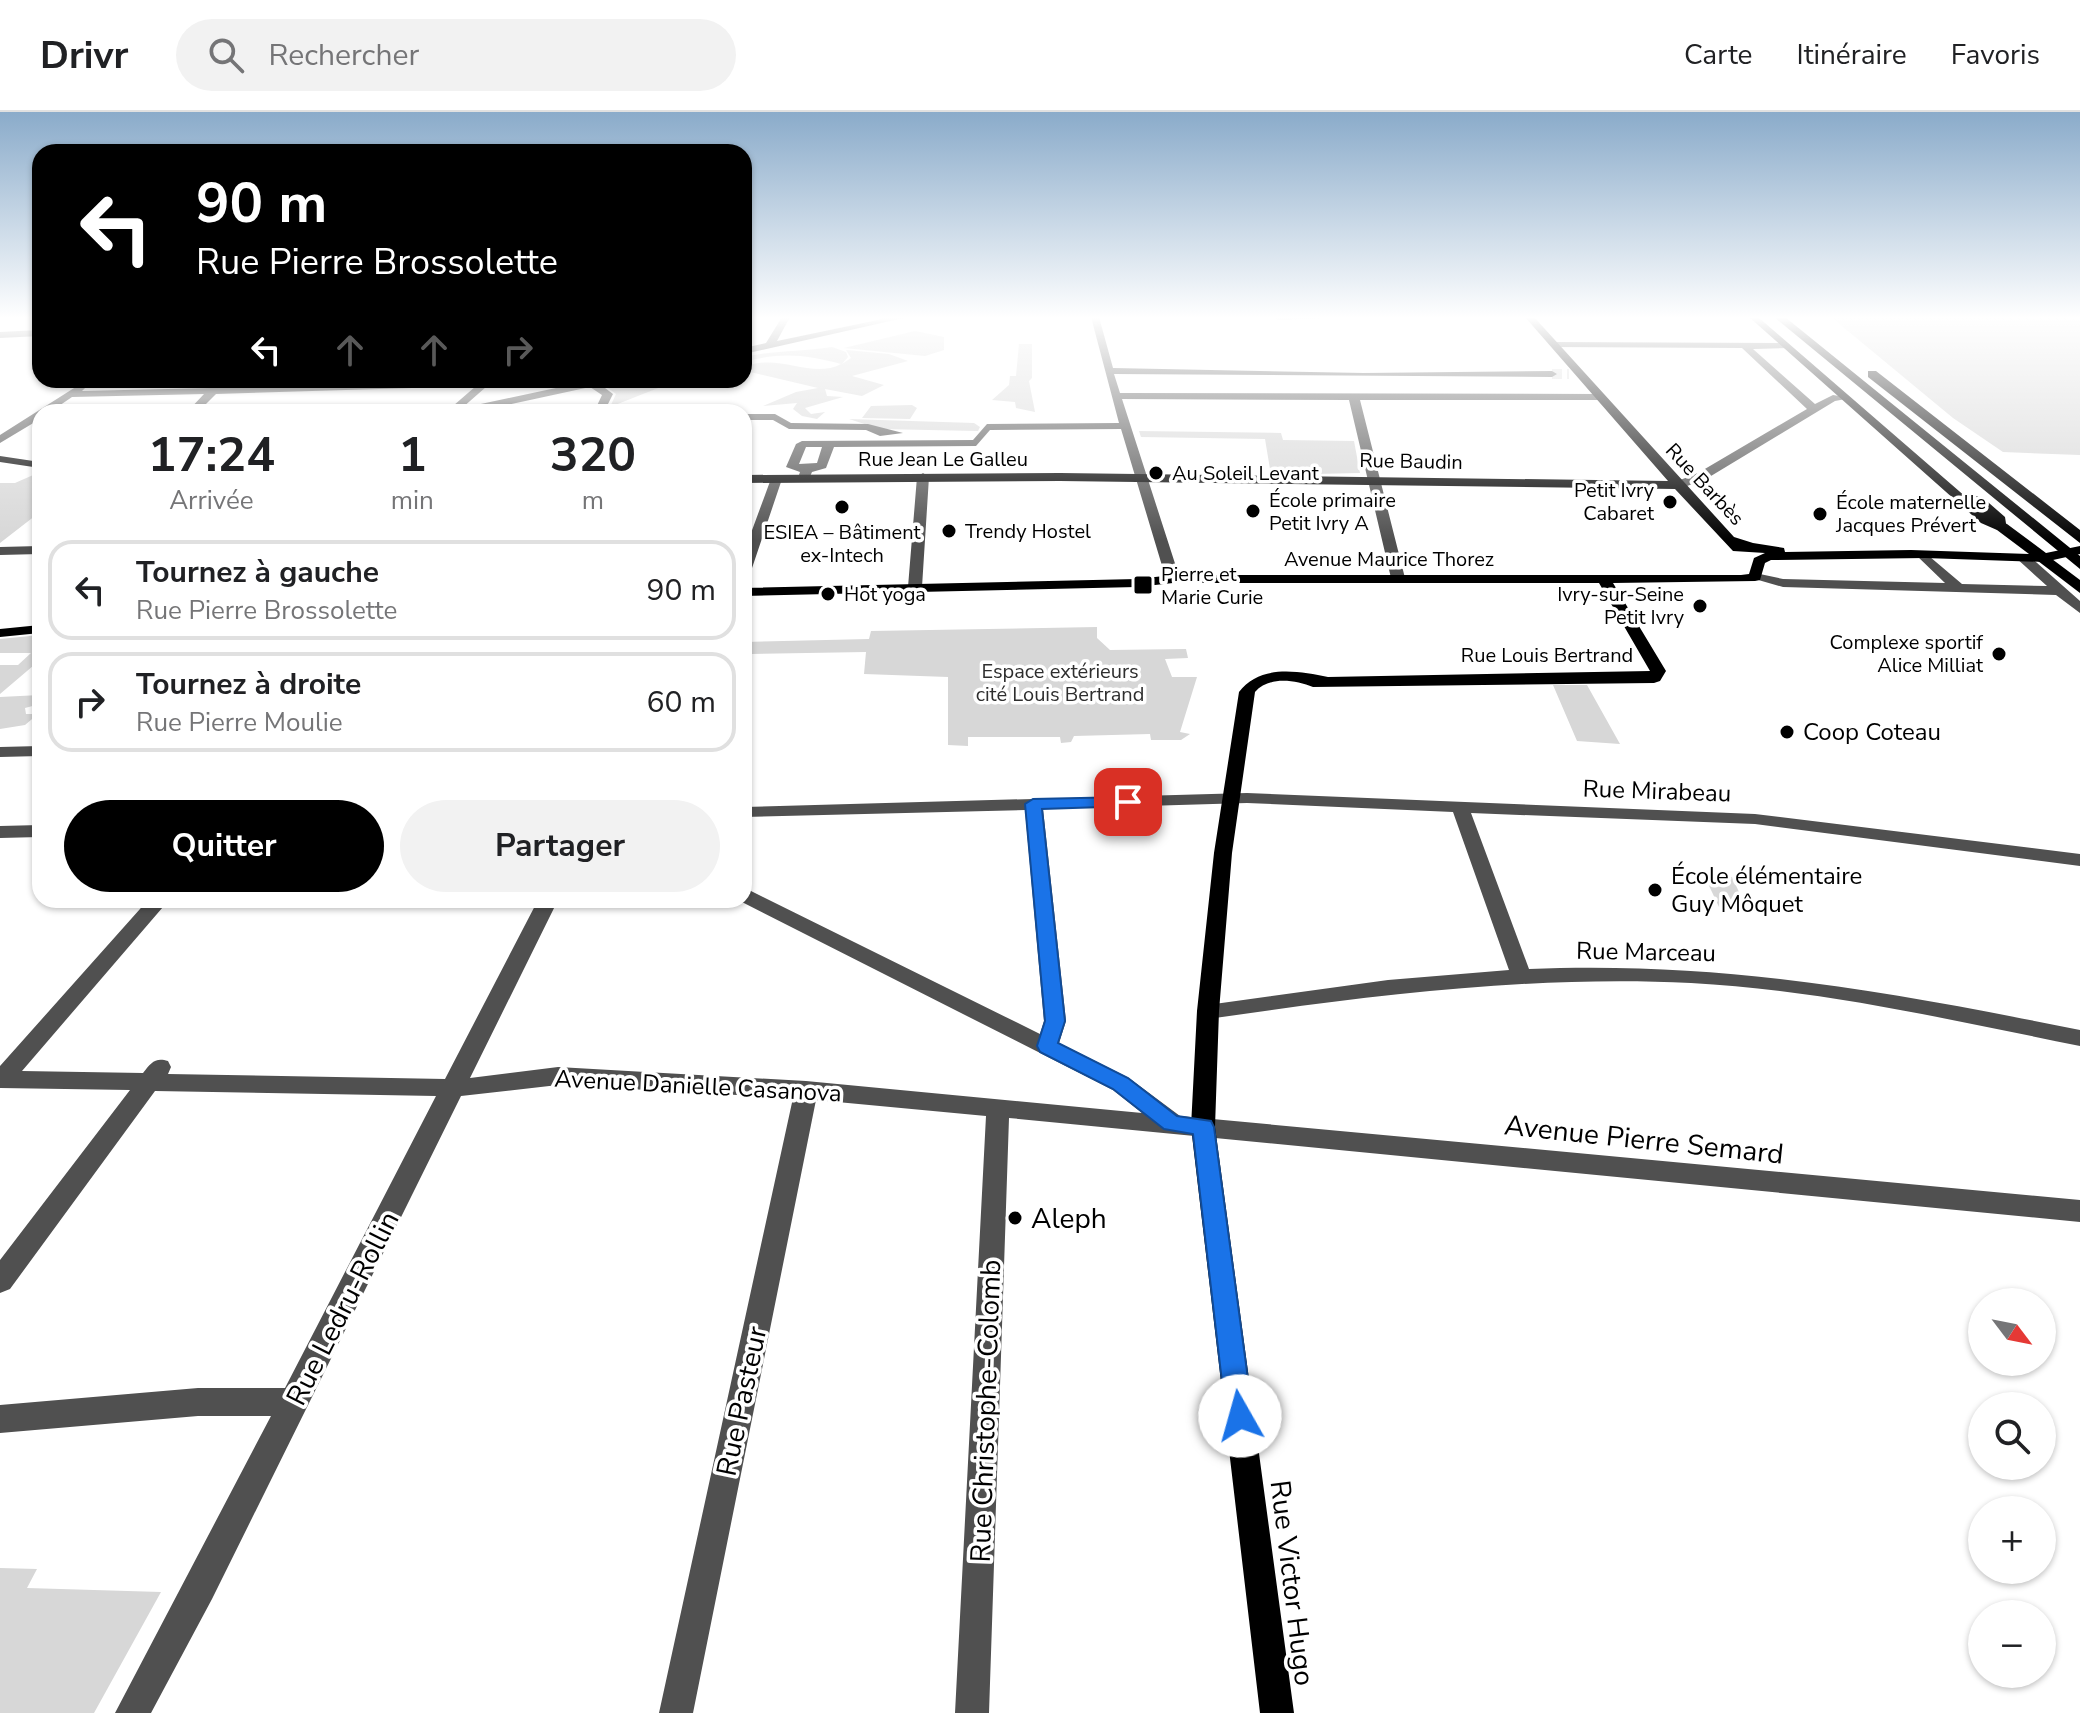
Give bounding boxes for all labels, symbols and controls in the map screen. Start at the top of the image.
search box [176,19,736,91]
text: Drivr [40,30,128,81]
icon: search [204,33,248,77]
text: Rechercher [268,35,419,76]
text: Carte [1684,36,1753,74]
text: Itinéraire [1797,36,1907,74]
text: Favoris [1951,36,2040,74]
text: 90 m [196,165,327,242]
icon: left [64,176,168,280]
text: Rue Pierre Brossolette [196,238,558,287]
icon: left [244,328,288,372]
icon: ahead [328,328,372,372]
icon: ahead [412,328,456,372]
icon: right [496,328,540,372]
text: 17:24 [148,422,275,488]
text: 1 [398,422,427,488]
text: 320 [550,422,636,488]
street label: Rue Barbès [1659,437,1750,531]
street label: Rue Jean Le Galleu [858,446,1028,473]
street label: Rue Baudin [1359,447,1463,476]
place label: Au Soleil Levant [1172,460,1320,487]
marker: Au Soleil Levant [1147,464,1165,482]
place label: Petit Ivry Cabaret [1574,477,1655,527]
text: Arrivée [169,483,254,518]
text: min [391,483,434,518]
text: m [582,483,604,518]
place label: École primaire Petit Ivry A [1269,487,1396,537]
place label: École maternelle Jacques Prévert [1835,489,1986,539]
marker: Petit Ivry Cabaret [1661,493,1679,511]
marker: ESIEA – Bâtiment ex-Intech [833,498,851,516]
marker: École primaire Petit Ivry A [1244,502,1262,520]
marker: École maternelle Jacques Prévert [1811,505,1829,523]
place label: Trendy Hostel [965,518,1091,545]
place label: ESIEA – Bâtiment ex-Intech [764,519,921,569]
marker: Trendy Hostel [940,522,958,540]
street label: Avenue Maurice Thorez [1284,546,1494,573]
text: Tournez à gauche [136,552,379,593]
place label: Pierre et Marie Curie [1161,561,1263,611]
icon: left [68,568,112,612]
text: 90 m [647,570,716,611]
marker: Pierre et Marie Curie [1132,574,1154,596]
place label: Hot yoga [844,581,926,608]
place label: Ivry-sur-Seine Petit Ivry [1557,581,1685,631]
marker: Hot yoga [819,585,837,603]
text: Rue Pierre Brossolette [136,593,397,628]
marker: Ivry-sur-Seine Petit Ivry [1691,597,1709,615]
place label: Complexe sportif Alice Milliat [1830,629,1984,679]
street label: Rue Louis Bertrand [1461,642,1633,669]
marker: Complexe sportif Alice Milliat [1990,645,2008,663]
park label: Espace extérieurs cité Louis Bertrand [976,658,1144,708]
text: Tournez à droite [136,664,361,705]
icon: right [68,680,112,724]
text: 60 m [647,682,716,723]
text: Rue Pierre Moulie [136,705,343,740]
place label: Coop Coteau [1803,716,1941,748]
marker: Coop Coteau [1778,723,1796,741]
pin [1094,768,1162,836]
street label: Rue Mirabeau [1582,772,1732,810]
icon: arrive [1106,780,1150,824]
button: Quitter [64,800,384,892]
button: Partager [400,800,720,892]
place label: École élémentaire Guy Môquet [1671,860,1862,920]
marker: École élémentaire Guy Môquet [1646,881,1664,899]
street label: Rue Marceau [1576,935,1716,969]
street label: Avenue Danielle Casanova [553,1062,843,1110]
street label: Avenue Pierre Semard [1502,1106,1785,1174]
place label: Aleph [1031,1200,1107,1238]
street label: Rue Ledru-Rollin [278,1205,408,1412]
marker: Aleph [1006,1209,1024,1227]
street label: Rue Christophe-Colomb [962,1259,1010,1563]
north arrow [1968,1288,2056,1376]
map controls [1968,1288,2056,1688]
street label: Rue Pasteur [708,1323,776,1480]
position arrow [1198,1374,1282,1458]
button: search [1968,1392,2056,1480]
street label: Rue Victor Hugo [1261,1478,1323,1688]
button: + [1968,1496,2056,1584]
button: − [1968,1600,2056,1688]

